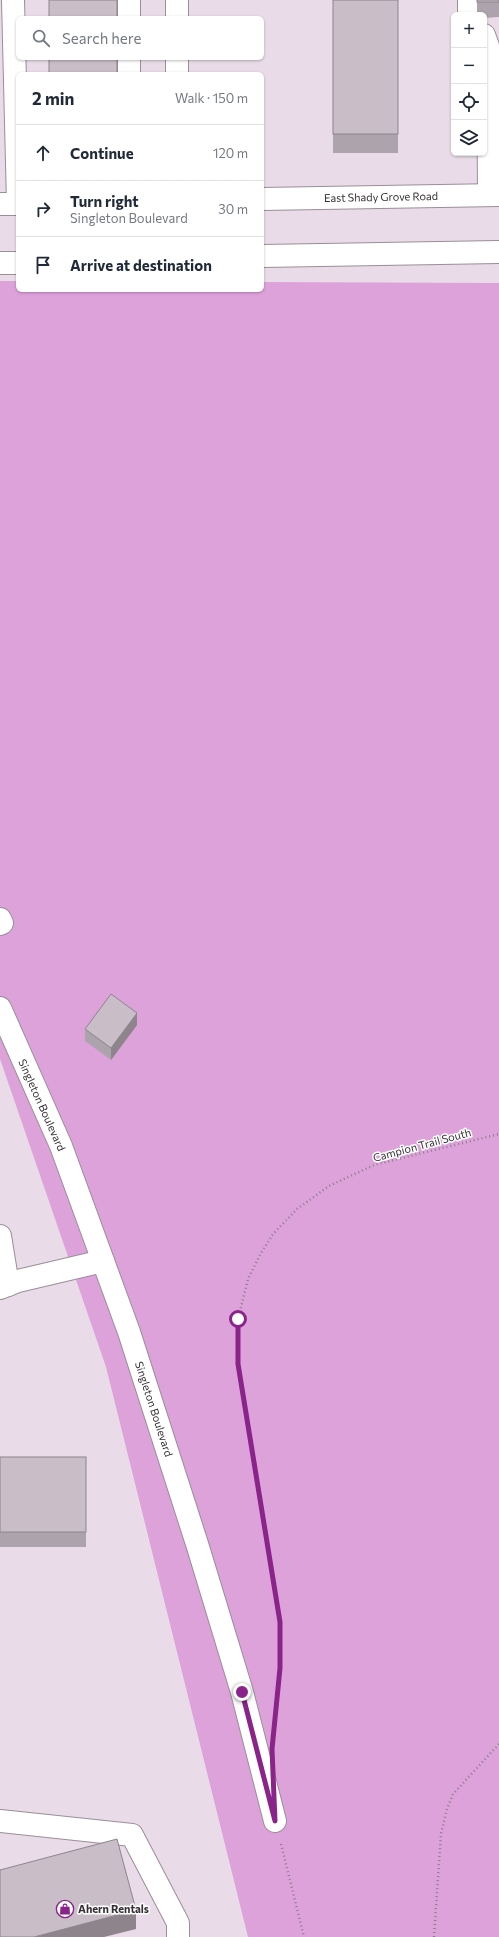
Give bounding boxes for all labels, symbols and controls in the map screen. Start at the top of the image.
map controls [451,12,487,156]
button: + [451,12,487,48]
search box [16,16,264,60]
icon: search [30,27,52,49]
text: Search here [62,29,141,47]
button: − [451,48,487,84]
button: locate [451,84,487,120]
text: 2 min [32,88,74,109]
text: Walk · 150 m [175,90,248,106]
button: layers [451,120,487,156]
icon: ahead [32,142,54,164]
text: Continue [70,144,134,162]
text: 120 m [213,145,248,161]
street label: East Shady Grove Road [324,189,438,204]
text: Turn right [70,192,139,210]
icon: right [32,198,54,220]
text: 30 m [218,201,248,217]
text: Singleton Boulevard [70,210,188,226]
icon: arrive [32,254,54,276]
text: Arrive at destination [70,256,212,274]
street label: Singleton Boulevard [16,1057,69,1153]
street label: Campion Trail South [371,1125,472,1164]
route start [229,1310,247,1328]
street label: Singleton Boulevard [133,1359,176,1458]
route end [233,1683,251,1701]
shop icon: Ahern Rentals [55,1899,75,1919]
place label: Ahern Rentals [78,1902,149,1915]

